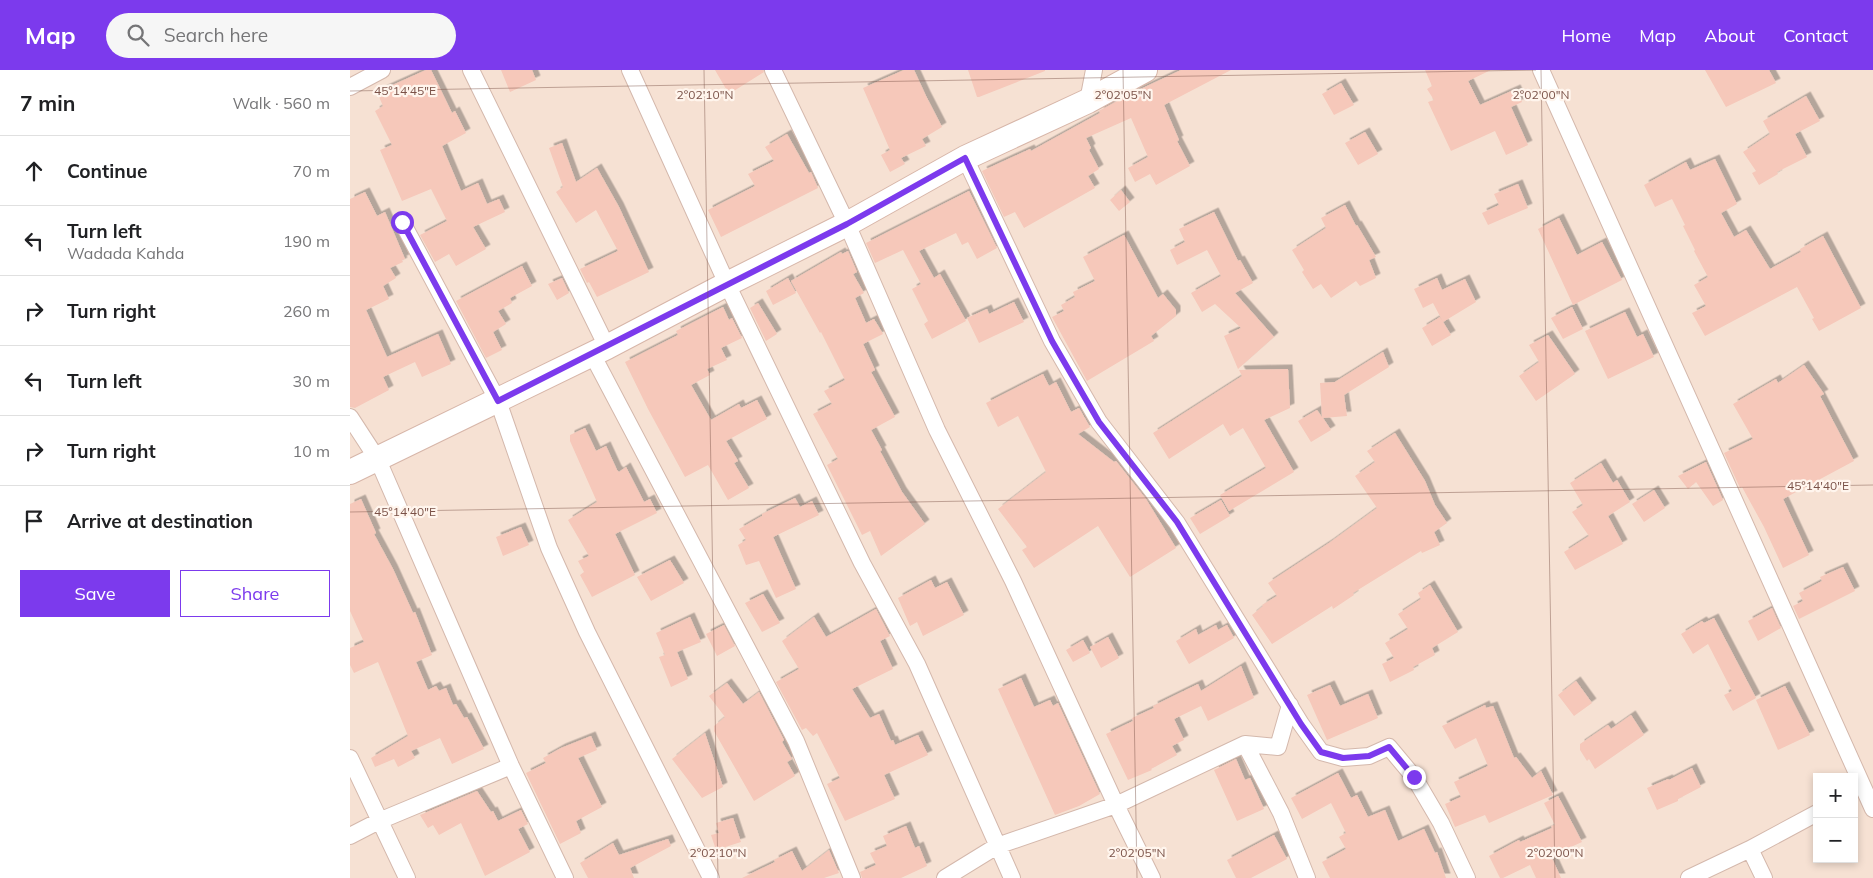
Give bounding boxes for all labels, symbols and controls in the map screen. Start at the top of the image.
search box [106,13,456,58]
text: Map [25,20,76,50]
icon: search [124,21,152,49]
text: Search here [164,23,268,47]
text: Home [1561,24,1611,47]
text: Map [1639,24,1676,47]
text: About [1704,24,1755,47]
text: Contact [1783,24,1848,47]
text: 45°14'45"E [374,83,436,98]
text: 2°02'10"N [677,87,733,102]
text: 2°02'05"N [1095,87,1151,102]
text: 2°02'00"N [1513,87,1569,102]
text: 7 min [20,90,75,116]
text: Walk · 560 m [232,93,330,113]
icon: ahead [20,157,48,185]
text: Continue [67,159,147,183]
text: 70 m [293,161,330,181]
route start [391,211,414,234]
text: Turn left [67,219,142,243]
icon: left [20,227,48,255]
text: 190 m [283,231,330,251]
text: Wadada Kahda [67,243,184,263]
icon: right [20,297,48,325]
text: Turn right [67,299,156,323]
text: 260 m [283,301,330,321]
icon: left [20,367,48,395]
text: Turn left [67,369,142,393]
text: 30 m [293,371,330,391]
icon: right [20,437,48,465]
text: Turn right [67,439,156,463]
text: 10 m [293,441,330,461]
text: 45°14'40"E [1787,478,1849,493]
text: 45°14'40"E [374,504,436,519]
icon: arrive [20,507,48,535]
text: Arrive at destination [67,509,253,533]
button: Save [20,570,170,617]
button: Share [180,570,330,617]
route end [1403,766,1426,789]
map controls [1813,773,1858,863]
button: + [1813,773,1858,818]
button: − [1813,818,1858,863]
text: 2°02'10"N [690,845,746,860]
text: 2°02'05"N [1109,845,1165,860]
text: 2°02'00"N [1527,845,1583,860]

